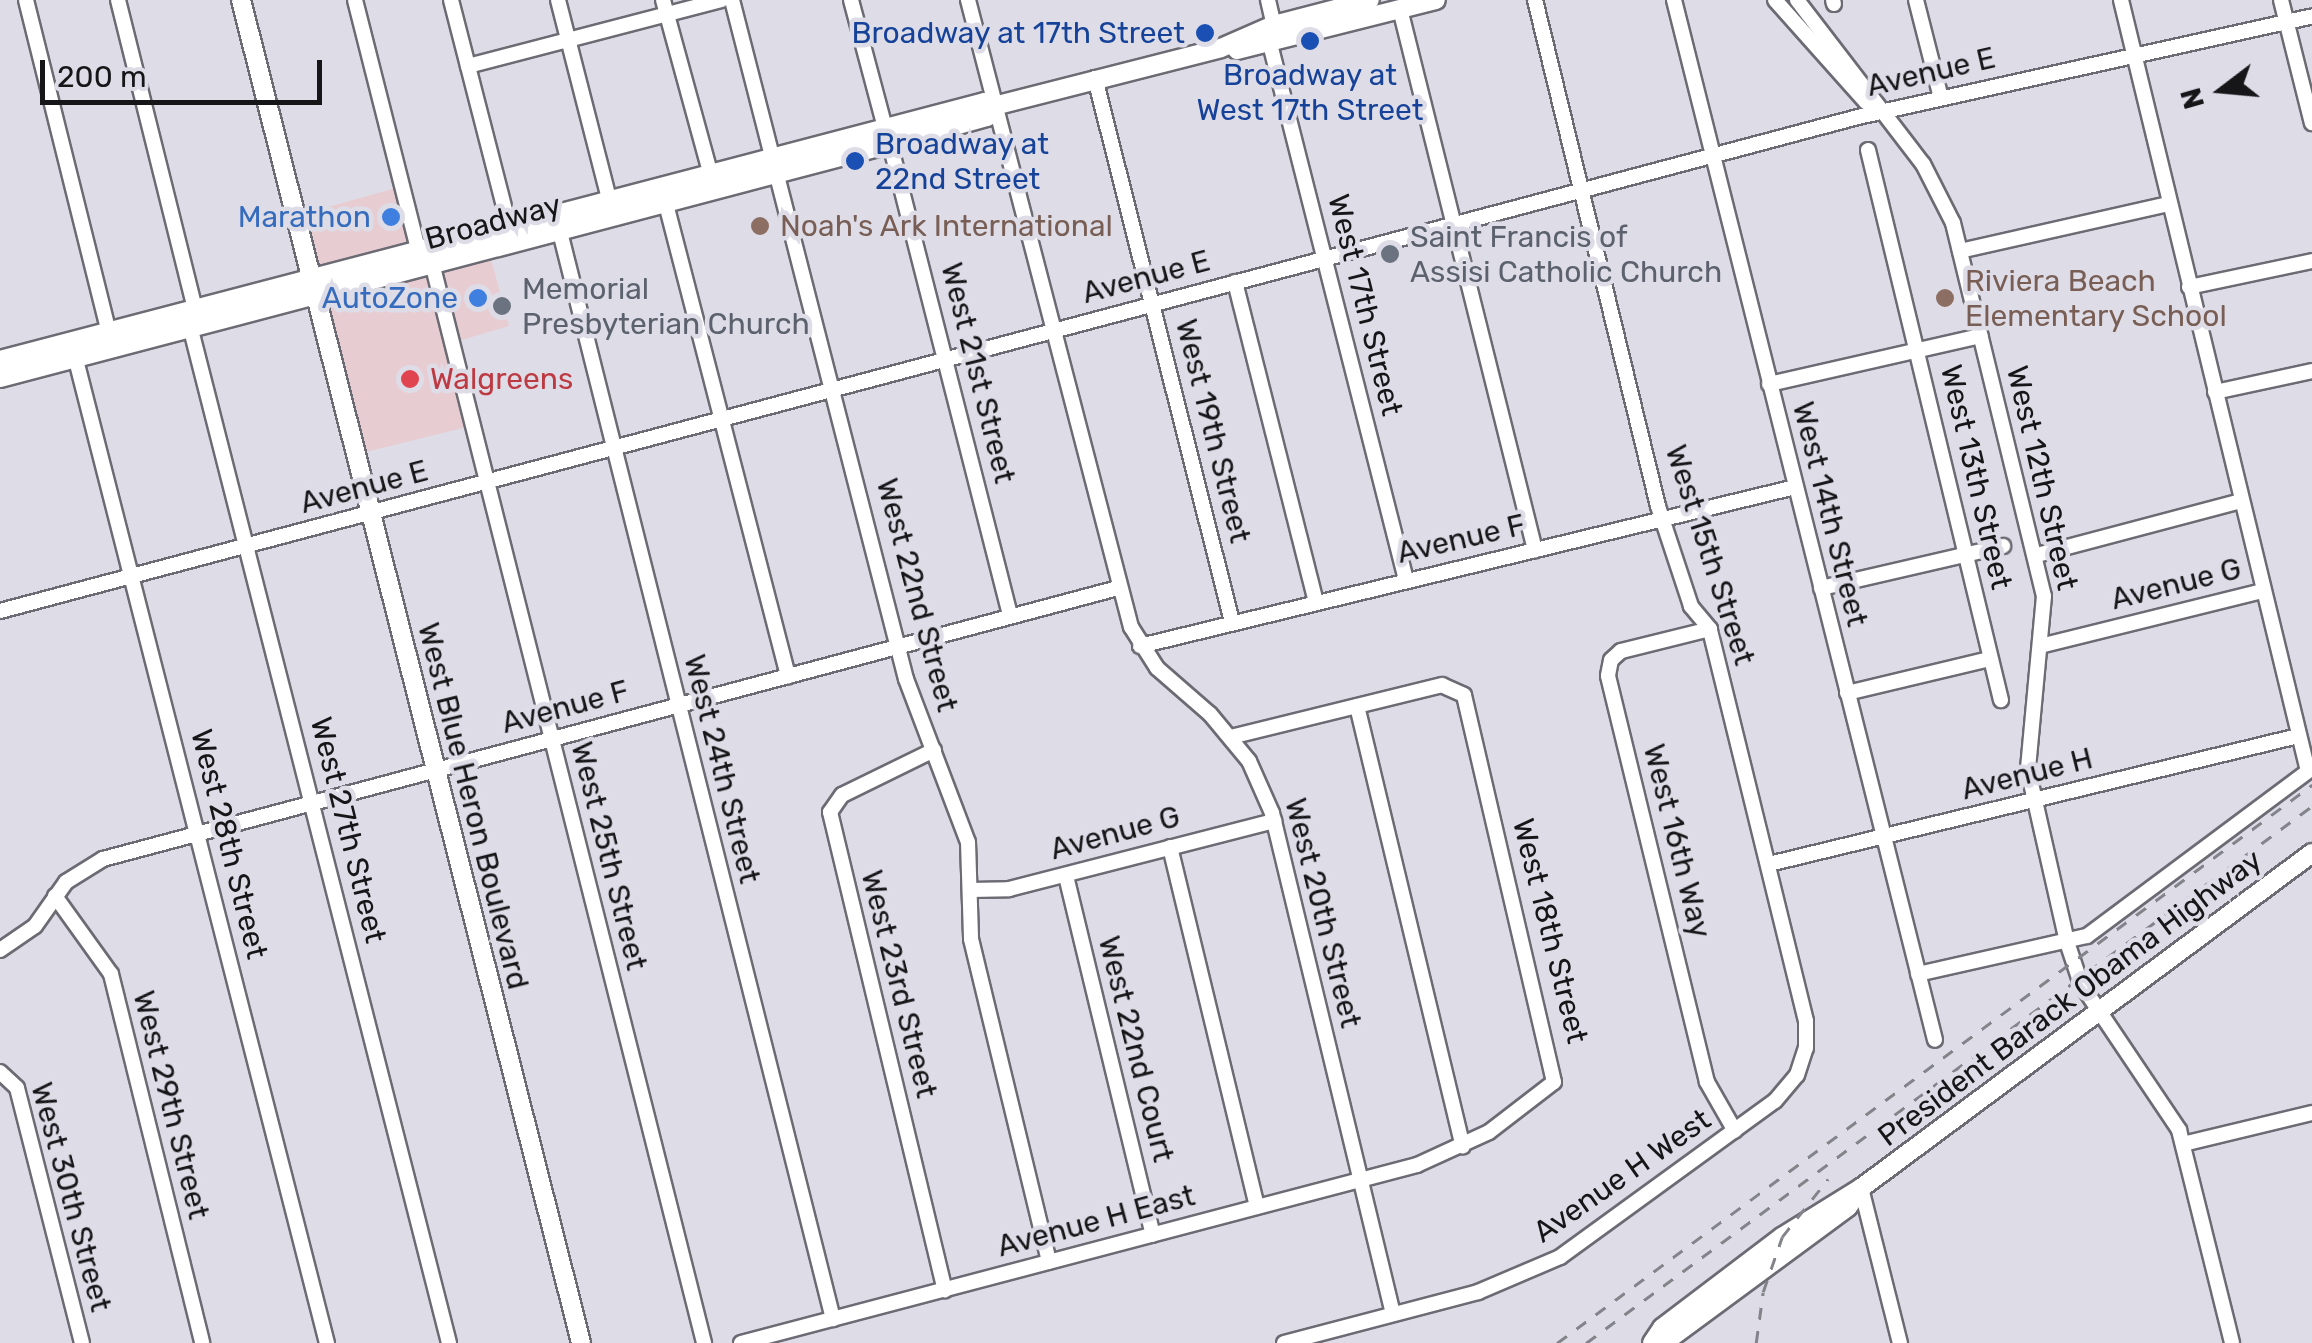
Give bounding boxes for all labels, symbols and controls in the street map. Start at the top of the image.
place label: Broadway at 17th Street [851,15,1185,51]
marker: Broadway at 17th Street [1194,22,1216,44]
marker: Broadway at West 17th Street [1299,30,1321,52]
scale bar [45,40,328,102]
street label: Avenue E [1863,40,1999,104]
north arrow [2172,40,2272,140]
place label: Broadway at West 17th Street [1197,57,1423,128]
text: 200 m [57,59,147,95]
text: N [2174,84,2211,113]
place label: Broadway at 22nd Street [875,126,1050,196]
marker: Broadway at 22nd Street [844,150,866,172]
street label: Broadway [421,187,565,257]
street label: West 17th Street [1320,191,1410,419]
place label: Marathon [238,199,371,235]
marker: Marathon [380,206,402,228]
place label: Noah's Ark International [780,208,1114,244]
marker: Noah's Ark International [749,215,771,237]
place label: Saint Francis of Assisi Catholic Church [1410,219,1722,290]
street label: Avenue E [1078,243,1214,311]
marker: Saint Francis of Assisi Catholic Church [1379,243,1401,265]
street label: West 21st Street [933,259,1023,487]
place label: Riviera Beach Elementary School [1965,263,2228,334]
place label: Memorial Presbyterian Church [522,271,810,342]
place label: AutoZone [322,280,458,316]
marker: AutoZone [467,287,489,309]
marker: Riviera Beach Elementary School [1934,287,1956,309]
marker: Memorial Presbyterian Church [491,295,513,317]
street label: West 19th Street [1168,315,1258,547]
place label: Walgreens [430,361,573,397]
street label: West 13th Street [1933,361,2019,593]
street label: West 12th Street [1999,362,2085,594]
marker: Walgreens [399,368,421,390]
street label: West 14th Street [1785,398,1875,630]
street label: West 15th Street [1657,440,1763,670]
street label: Avenue E [296,453,432,521]
street label: West 22nd Street [869,474,965,716]
street label: Avenue F [1394,507,1528,571]
street label: Avenue G [2107,550,2245,618]
street label: West Blue Heron Boulevard [410,619,536,993]
street label: West 24th Street [676,651,768,887]
street label: Avenue F [498,673,632,741]
street label: West 27th Street [303,713,393,947]
street label: West 28th Street [183,725,275,963]
street label: West 25th Street [563,738,655,974]
street label: West 16th Way [1635,740,1719,942]
street label: Avenue H [1958,740,2096,808]
street label: West 20th Street [1277,794,1369,1032]
street label: Avenue G [1046,798,1184,868]
street label: West 18th Street [1505,815,1595,1047]
street label: President Barack Obama Highway [1871,842,2269,1154]
street label: West 23rd Street [853,867,945,1101]
street label: West 22nd Court [1091,932,1181,1166]
street label: West 29th Street [125,987,217,1223]
street label: West 30th Street [23,1078,119,1316]
street label: Avenue H West [1526,1101,1718,1251]
street label: Avenue H East [993,1177,1199,1265]

